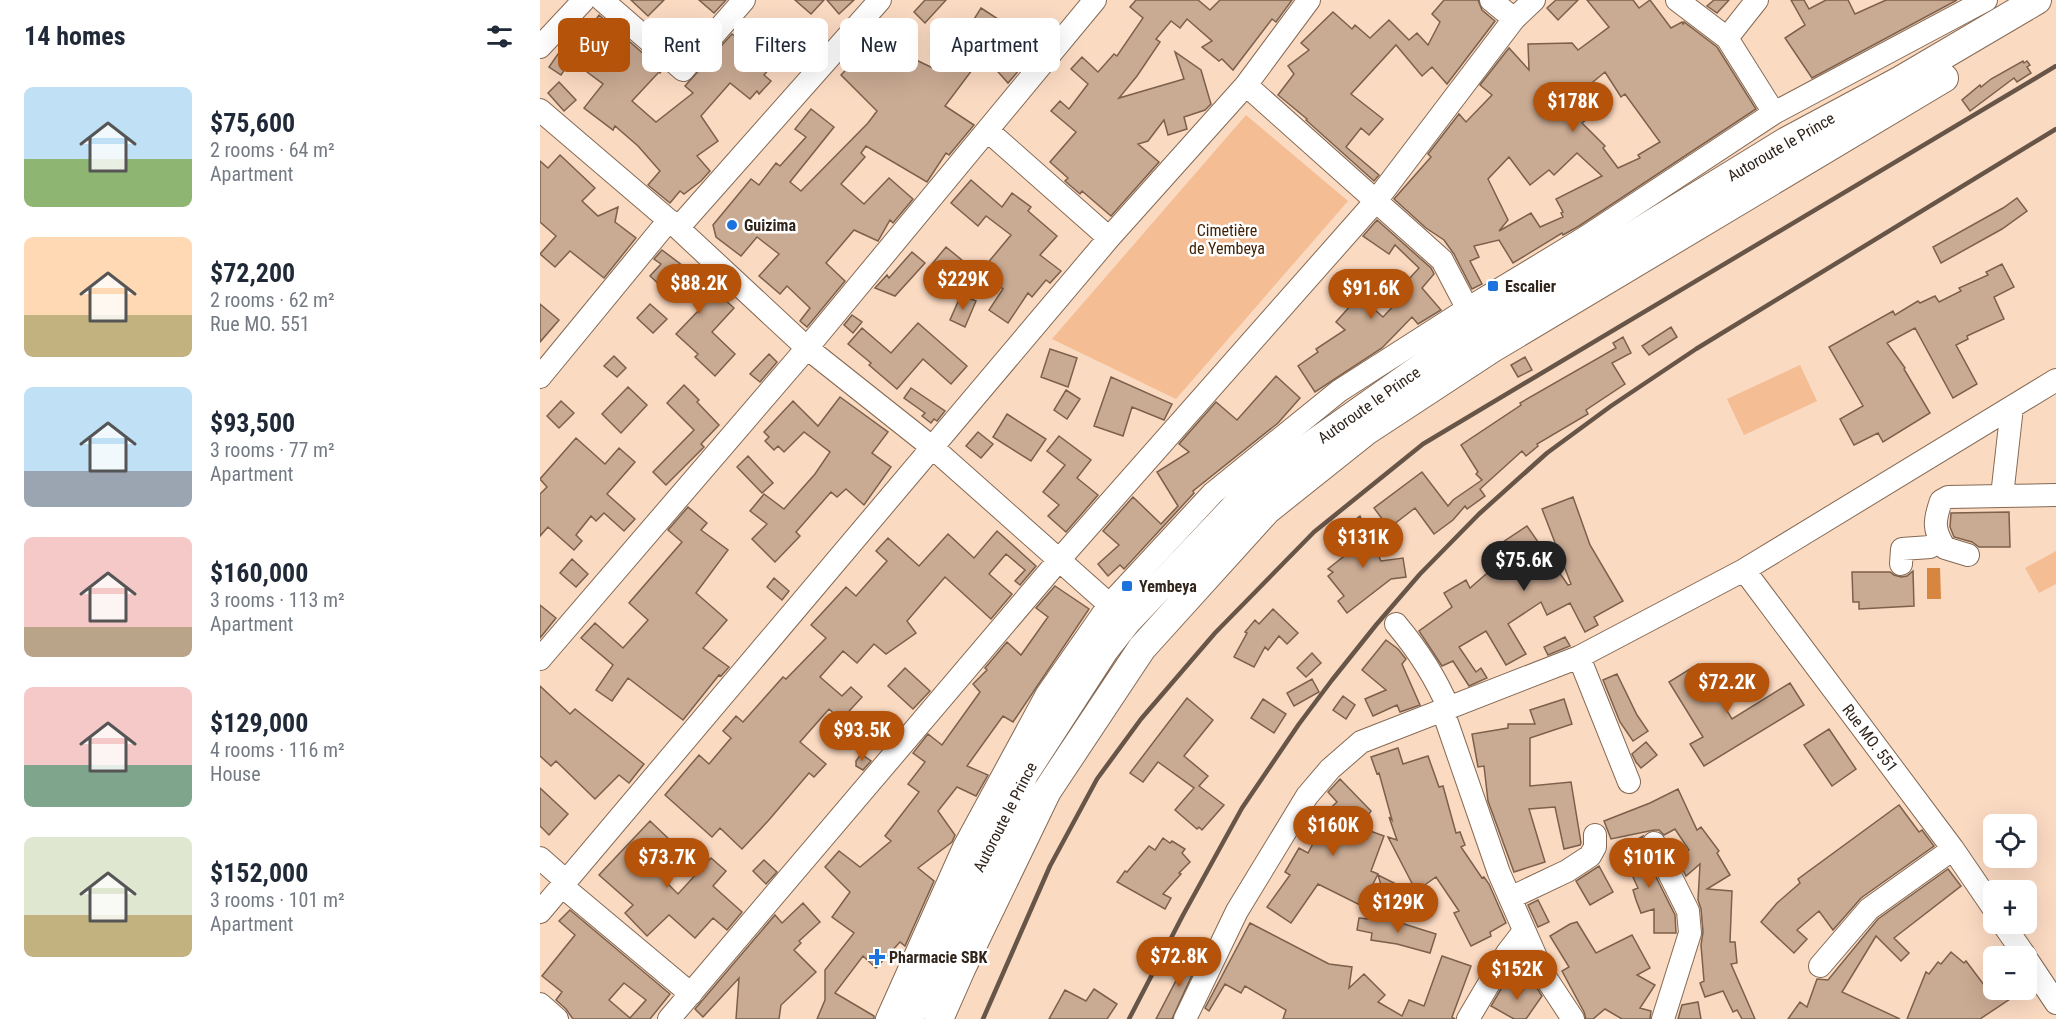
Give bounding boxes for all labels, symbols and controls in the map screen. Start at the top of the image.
chip: Buy [558,18,630,72]
chip: Rent [642,18,722,72]
chip: Filters [734,18,828,72]
chip: New [840,18,918,72]
chip: Apartment [930,18,1060,72]
icon: filters [483,20,516,53]
text: 14 homes [24,21,126,51]
pin: $178K [1531,82,1615,133]
text: $178K [1547,89,1599,113]
text: $75,600 [210,108,295,138]
street label: Autoroute le Prince [1724,109,1838,185]
icon: home [72,111,144,183]
text: 2 rooms · 64 m² [210,138,335,162]
text: Apartment [210,162,294,186]
place label: Guizima [744,216,796,235]
marker: Guizima [725,218,739,232]
park label: Cimetière de Yembeya [1189,221,1265,258]
text: $72,200 [210,258,295,288]
pin: $229K [921,260,1005,311]
icon: home [72,261,144,333]
pin: $88.2K [650,264,748,315]
text: $229K [937,267,989,291]
pin: $91.6K [1322,269,1420,320]
text: $88.2K [670,271,728,295]
text: $91.6K [1342,276,1400,300]
place label: Escalier [1505,277,1556,296]
marker: Escalier [1486,279,1500,293]
text: 2 rooms · 62 m² [210,288,335,312]
text: Rue MO. 551 [210,312,310,336]
street label: Autoroute le Prince [1314,363,1424,447]
text: $93,500 [210,408,295,438]
icon: home [72,411,144,483]
text: 3 rooms · 77 m² [210,438,335,462]
text: Apartment [210,462,294,486]
pin: $131K [1321,518,1405,569]
text: $131K [1337,525,1389,549]
pin: $75.6K [1475,541,1573,592]
text: $75.6K [1495,548,1553,572]
text: $160,000 [210,558,308,588]
icon: home [72,561,144,633]
place label: Yembeya [1139,577,1197,596]
marker: Yembeya [1120,579,1134,593]
text: 3 rooms · 113 m² [210,588,345,612]
text: Apartment [210,612,294,636]
pin: $72.2K [1678,663,1776,714]
text: $72.2K [1698,670,1756,694]
street label: Rue MO. 551 [1838,700,1902,776]
text: $129,000 [210,708,308,738]
icon: home [72,711,144,783]
pin: $93.5K [813,711,911,762]
text: $93.5K [833,718,891,742]
text: 4 rooms · 116 m² [210,738,345,762]
street label: Autoroute le Prince [969,759,1041,875]
text: House [210,762,261,786]
pin: $160K [1291,806,1375,857]
text: $160K [1307,813,1359,837]
map controls [1983,814,2037,1000]
button: locate [1983,814,2037,868]
pin: $73.7K [618,838,716,889]
pin: $101K [1607,838,1691,889]
text: $73.7K [638,845,696,869]
text: $101K [1623,845,1675,869]
text: $152,000 [210,858,308,888]
icon: home [72,861,144,933]
button: + [1983,880,2037,934]
pin: $129K [1356,883,1440,934]
text: 3 rooms · 101 m² [210,888,345,912]
text: $129K [1372,890,1424,914]
text: Apartment [210,912,294,936]
pin: $72.8K [1130,937,1228,988]
text: $72.8K [1150,944,1208,968]
button: − [1983,946,2037,1000]
place label: Pharmacie SBK [889,948,988,967]
marker: Pharmacie SBK [870,950,884,964]
pin: $152K [1475,950,1559,1001]
text: $152K [1491,957,1543,981]

